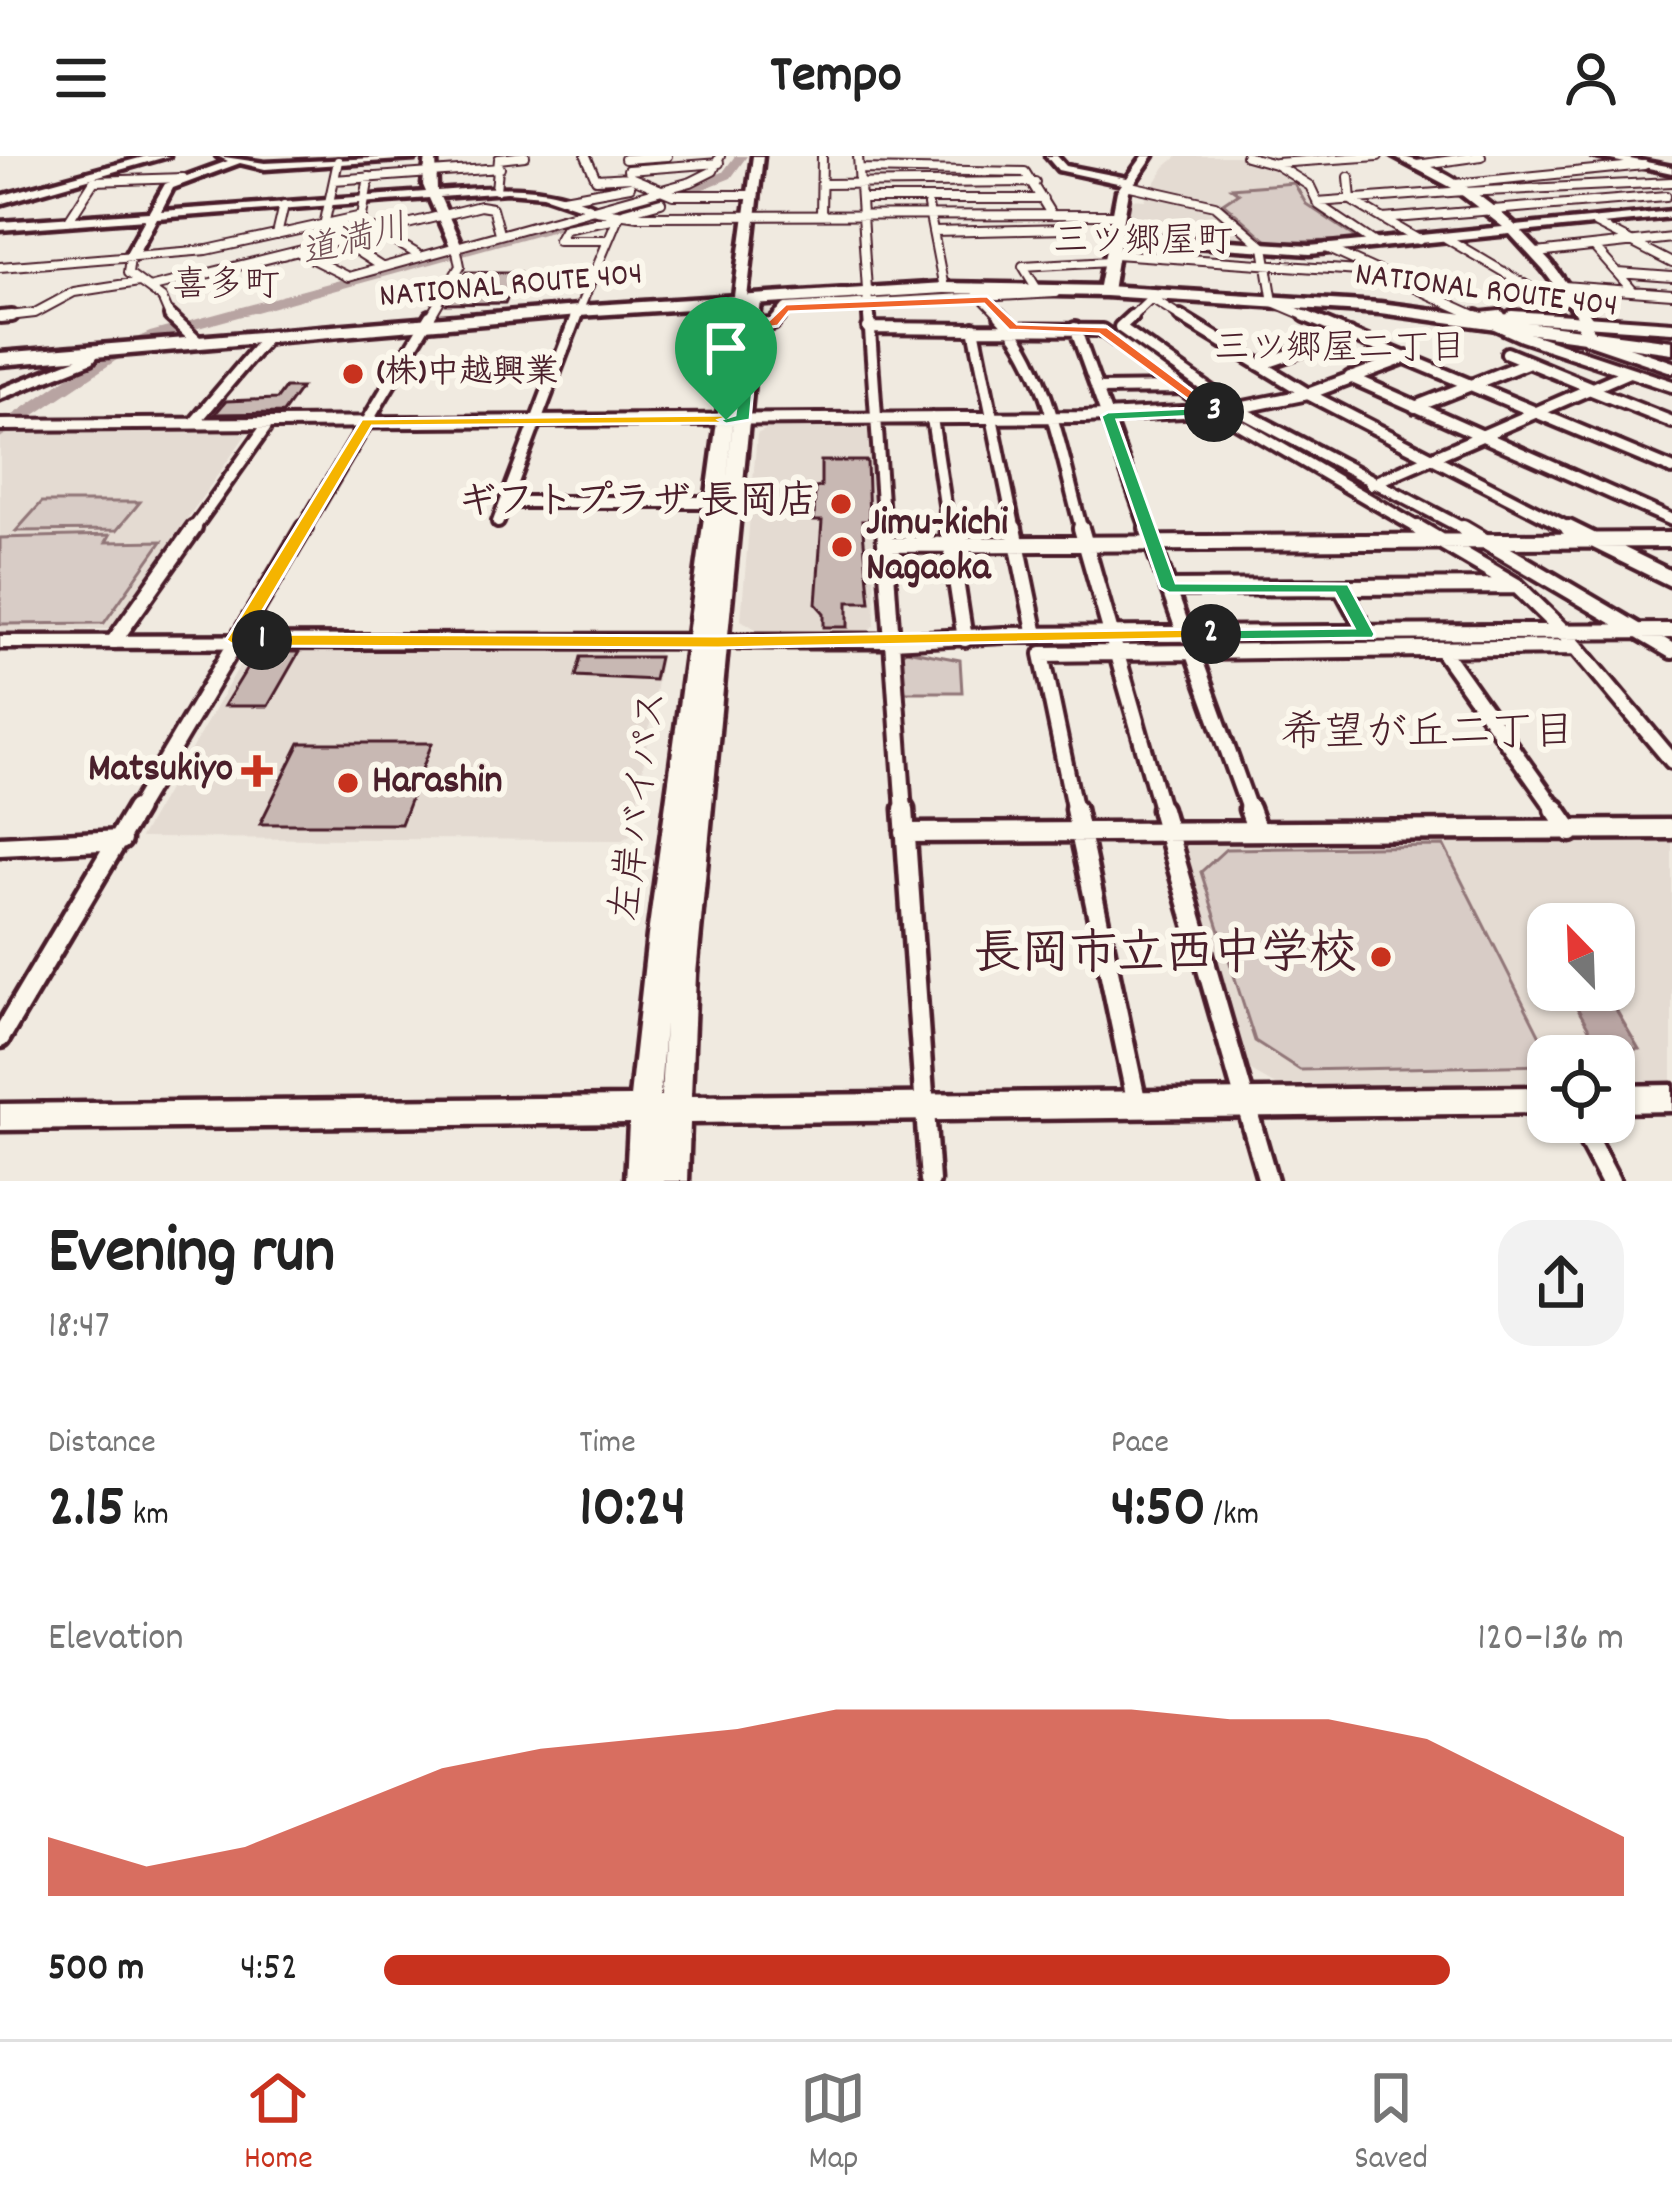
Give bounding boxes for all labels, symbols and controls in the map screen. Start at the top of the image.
text: Tempo [770,40,902,117]
icon: menu [48,45,114,111]
icon: person [1558,45,1624,111]
water label: 道満川 [296,204,414,282]
district label: 三ツ郷屋町 [1053,218,1233,270]
street label: NATIONAL ROUTE 404 [377,252,645,322]
street label: NATIONAL ROUTE 404 [1352,253,1620,331]
district label: 喜多町 [172,262,280,314]
pin [675,297,777,420]
icon: arrive [693,315,759,381]
district label: 三ツ郷屋二丁目 [1214,325,1466,377]
place label: (株)中越興業 [377,351,559,398]
marker: (株)中越興業 [340,361,366,387]
pin: 3 [1184,382,1244,442]
text: 3 [1207,388,1221,435]
place label: ギフトプラザ 長岡店 [457,477,817,532]
marker: ギフトプラザ 長岡店 [828,491,854,517]
place label: Jimu-kichi Nagaoka [866,498,1008,598]
marker: Jimu-kichi Nagaoka [829,534,855,560]
pin: 2 [1181,604,1241,664]
pin: 1 [232,610,292,670]
text: 2 [1204,610,1218,657]
text: 1 [258,616,266,663]
street label: 左岸バイパス [600,687,684,925]
district label: 希望が丘二丁目 [1281,706,1575,766]
place label: Matsukiyo [88,744,233,799]
place label: Harashin [372,756,502,811]
marker: Matsukiyo [244,758,270,784]
marker: Harashin [335,770,361,796]
north arrow [1527,903,1635,1011]
map controls [1527,903,1635,1143]
place label: 長岡市立西中学校 [973,923,1357,992]
marker: 長岡市立西中学校 [1368,944,1394,970]
button: locate [1527,1035,1635,1143]
text: Evening run [48,1209,335,1303]
button: share [1498,1220,1624,1346]
text: 18:47 [48,1301,110,1356]
text: Distance [48,1421,156,1468]
text: Time [579,1421,636,1468]
text: Pace [1111,1421,1169,1468]
text: 2.15 [48,1468,125,1554]
text: 10:24 [579,1468,686,1554]
text: 4:50 [1111,1468,1206,1554]
text: km [125,1493,169,1540]
text: /km [1206,1493,1259,1540]
text: Elevation [48,1613,184,1668]
text: 120–136 m [1477,1613,1624,1668]
text: 500 m [48,1943,144,1998]
text: 4:52 [240,1943,298,1998]
tab: Home [244,2065,313,2184]
tab: Map [800,2065,866,2184]
tab: Saved [1354,2065,1428,2184]

